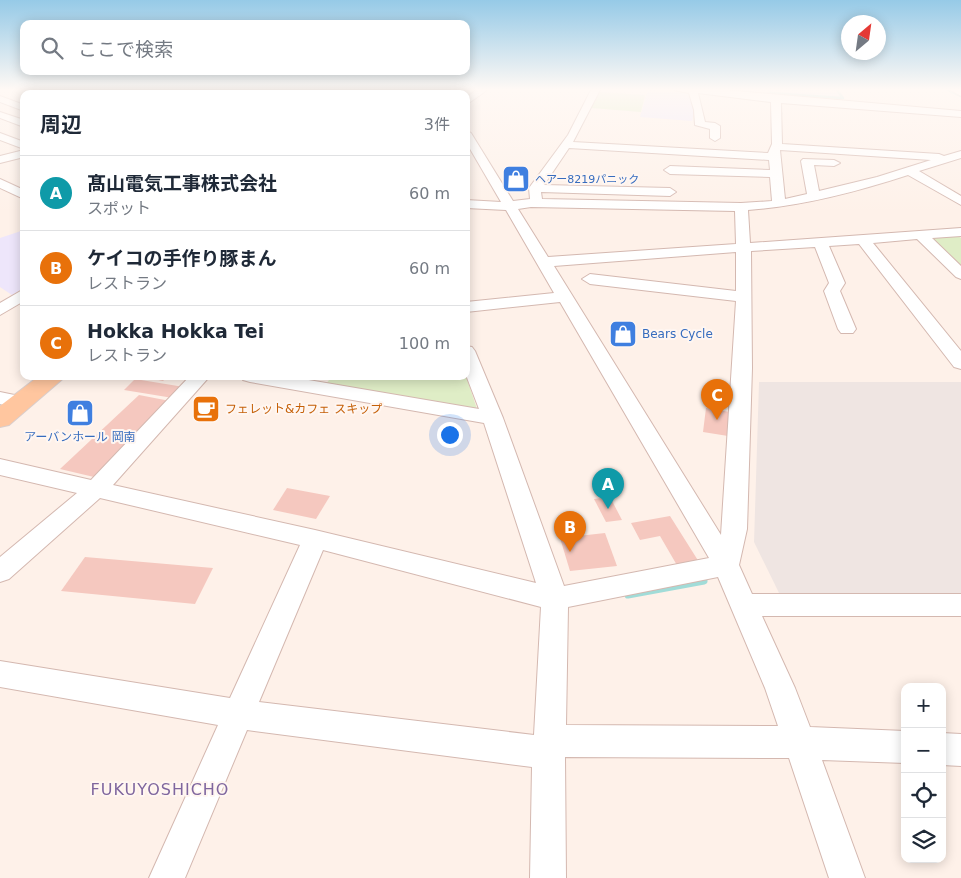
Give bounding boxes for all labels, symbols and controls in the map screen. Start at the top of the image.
north arrow [841,15,886,60]
search box [20,20,470,75]
icon: search [38,34,66,62]
text: ここで検索 [78,38,173,60]
text: 周辺 [40,113,82,137]
text: 3件 [424,115,450,134]
shop icon: ヘアー8219パニック [501,164,531,194]
text: 髙山電気工事株式会社 [87,172,277,194]
place label: ヘアー8219パニック [535,173,639,186]
text: A [50,184,62,203]
text: 60 m [409,184,450,203]
text: スポット [87,199,151,218]
text: ケイコの手作り豚まん [87,247,277,269]
text: B [50,259,62,278]
text: 60 m [409,259,450,278]
text: レストラン [87,274,167,293]
shop icon: Bears Cycle [608,319,638,349]
text: Hokka Hokka Tei [87,320,264,342]
place label: Bears Cycle [642,327,713,341]
text: C [50,334,62,353]
text: 100 m [399,334,450,353]
text: レストラン [87,346,167,365]
pin: C [701,379,733,420]
cafe icon: フェレット&カフェ スキップ [191,394,221,424]
shop icon: アーバンホール 岡南 [65,398,95,428]
place label: フェレット&カフェ スキップ [225,402,382,416]
your location [437,422,463,448]
place label: アーバンホール 岡南 [24,430,136,444]
pin: A [592,468,624,509]
pin: B [554,511,586,552]
map controls [901,683,946,863]
button: + [901,683,946,728]
button: − [901,728,946,773]
button: locate [901,773,946,818]
district label: FUKUYOSHICHO [91,780,229,799]
button: layers [901,818,946,863]

